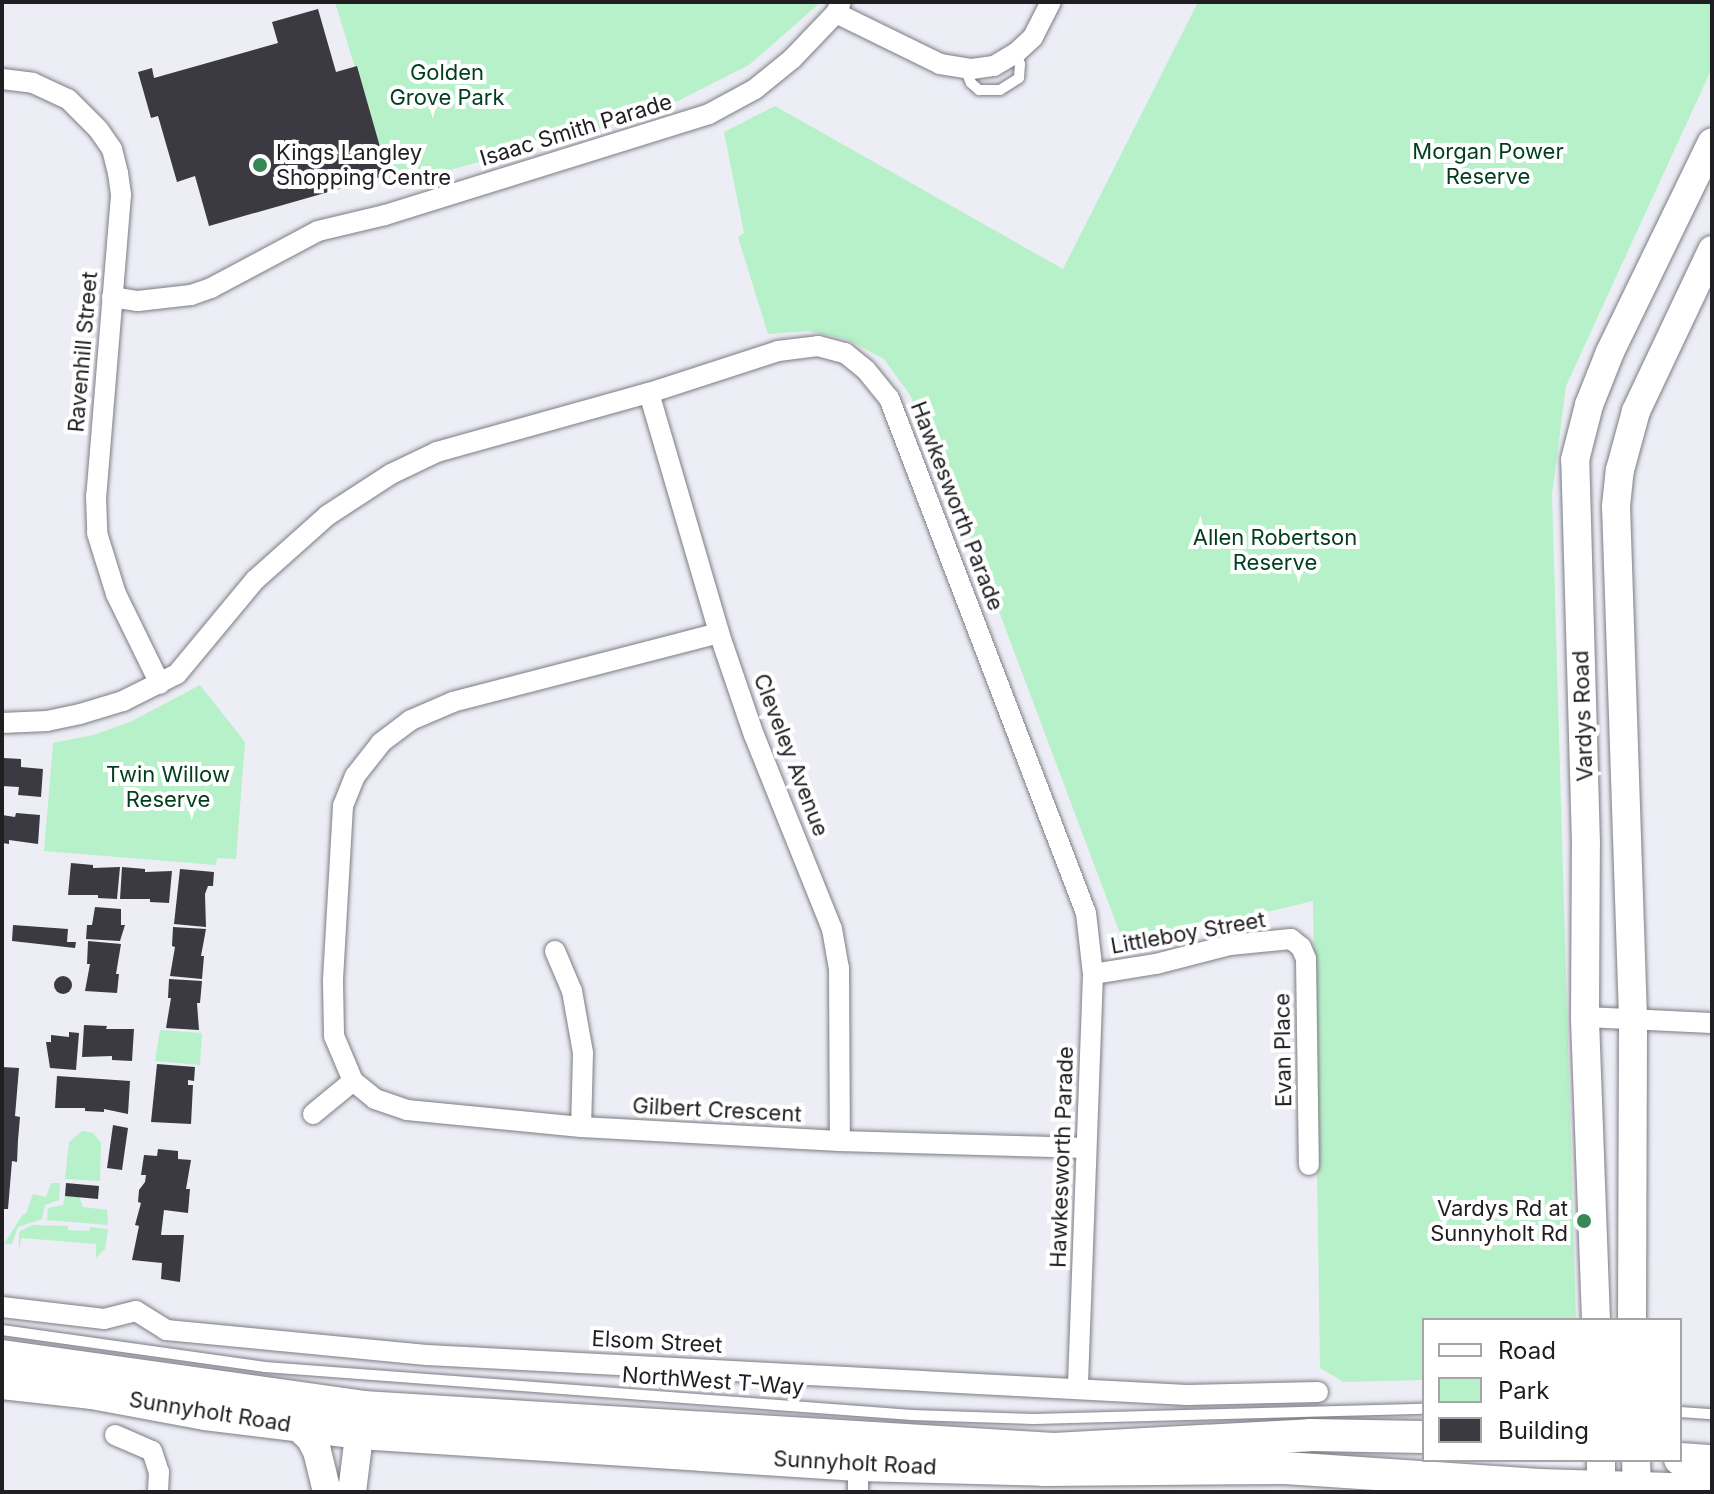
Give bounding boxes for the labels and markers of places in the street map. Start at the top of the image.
place label: Kings Langley Shopping Centre [276,139,451,190]
marker: Kings Langley Shopping Centre [251,156,269,174]
place label: Vardys Rd at Sunnyholt Rd [1430,1195,1568,1246]
marker: Vardys Rd at Sunnyholt Rd [1575,1212,1593,1230]

